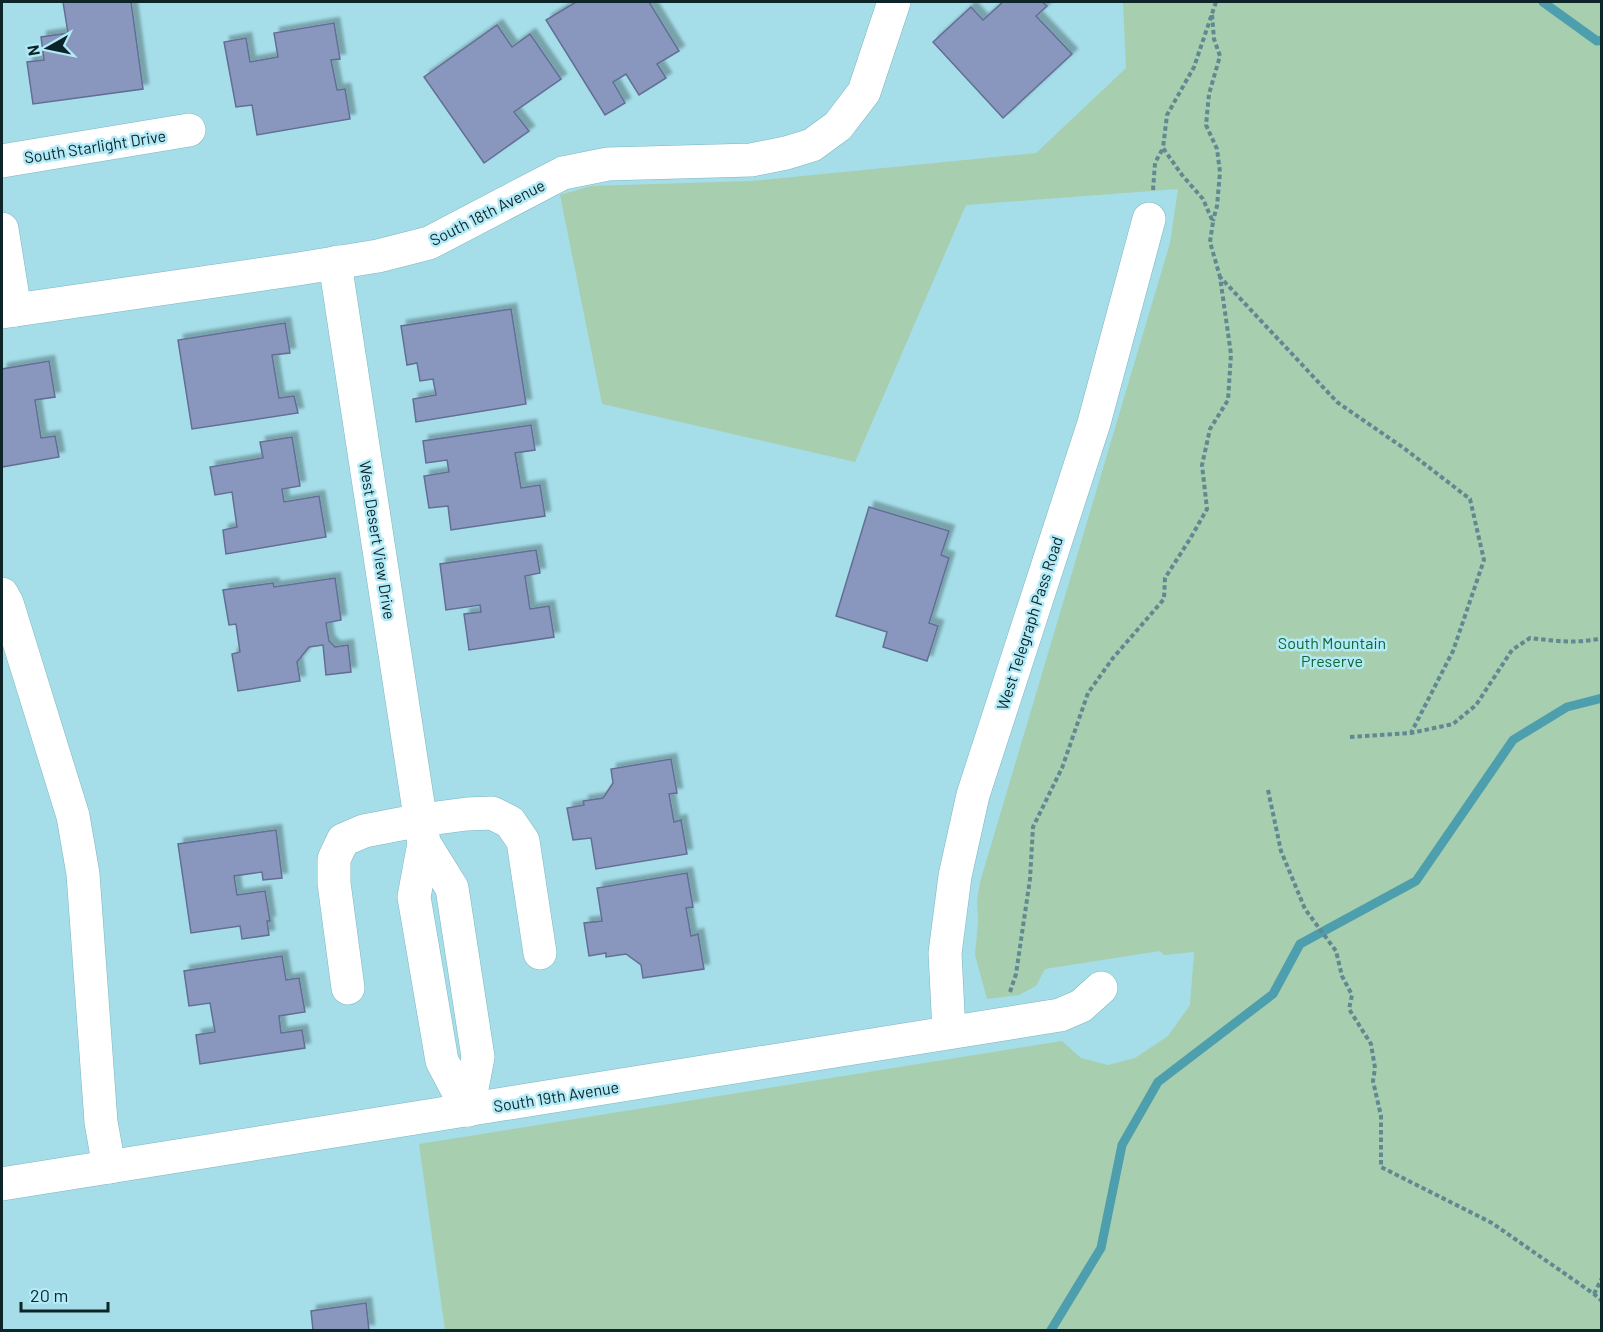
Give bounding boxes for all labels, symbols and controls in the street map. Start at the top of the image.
north arrow [18,18,78,78]
text: N [22,44,43,57]
street label: South Starlight Drive [23,125,167,167]
street label: South 18th Avenue [426,175,548,249]
street label: West Desert View Drive [356,459,400,621]
street label: West Telegraph Pass Road [992,534,1066,712]
park label: South Mountain Preserve [1278,633,1386,670]
street label: South 19th Avenue [492,1077,620,1115]
scale bar [21,1275,108,1313]
text: 20 m [30,1284,68,1306]

